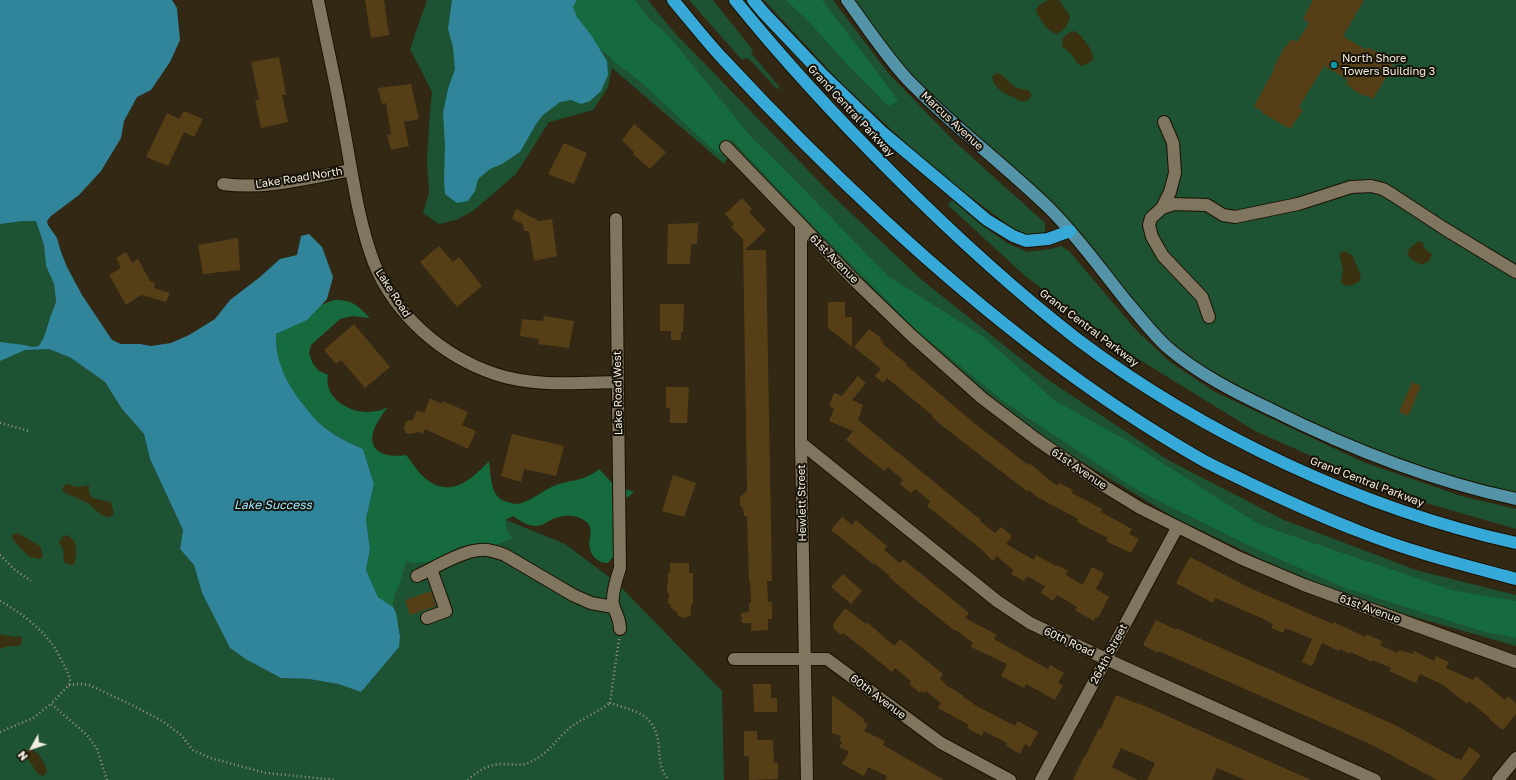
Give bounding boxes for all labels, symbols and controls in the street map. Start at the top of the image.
place label: North Shore Towers Building 3 [1342,52,1435,78]
marker: North Shore Towers Building 3 [1329,60,1339,70]
street label: Grand Central Parkway [805,62,897,160]
street label: Marcus Avenue [918,89,986,153]
street label: Lake Road North [254,165,344,191]
street label: 61st Avenue [807,232,861,286]
street label: Lake Road [373,266,413,320]
street label: Grand Central Parkway [1037,286,1141,370]
street label: Lake Road West [611,351,625,435]
street label: 61st Avenue [1049,446,1109,492]
street label: Grand Central Parkway [1308,454,1426,510]
street label: Hewlett Street [795,464,809,542]
water label: Lake Success [234,498,312,512]
street label: 61st Avenue [1338,592,1402,626]
street label: 264th Street [1088,622,1130,686]
street label: 60th Road [1042,625,1096,659]
street label: 60th Avenue [848,672,908,722]
north arrow [12,728,52,768]
text: N [15,749,30,763]

